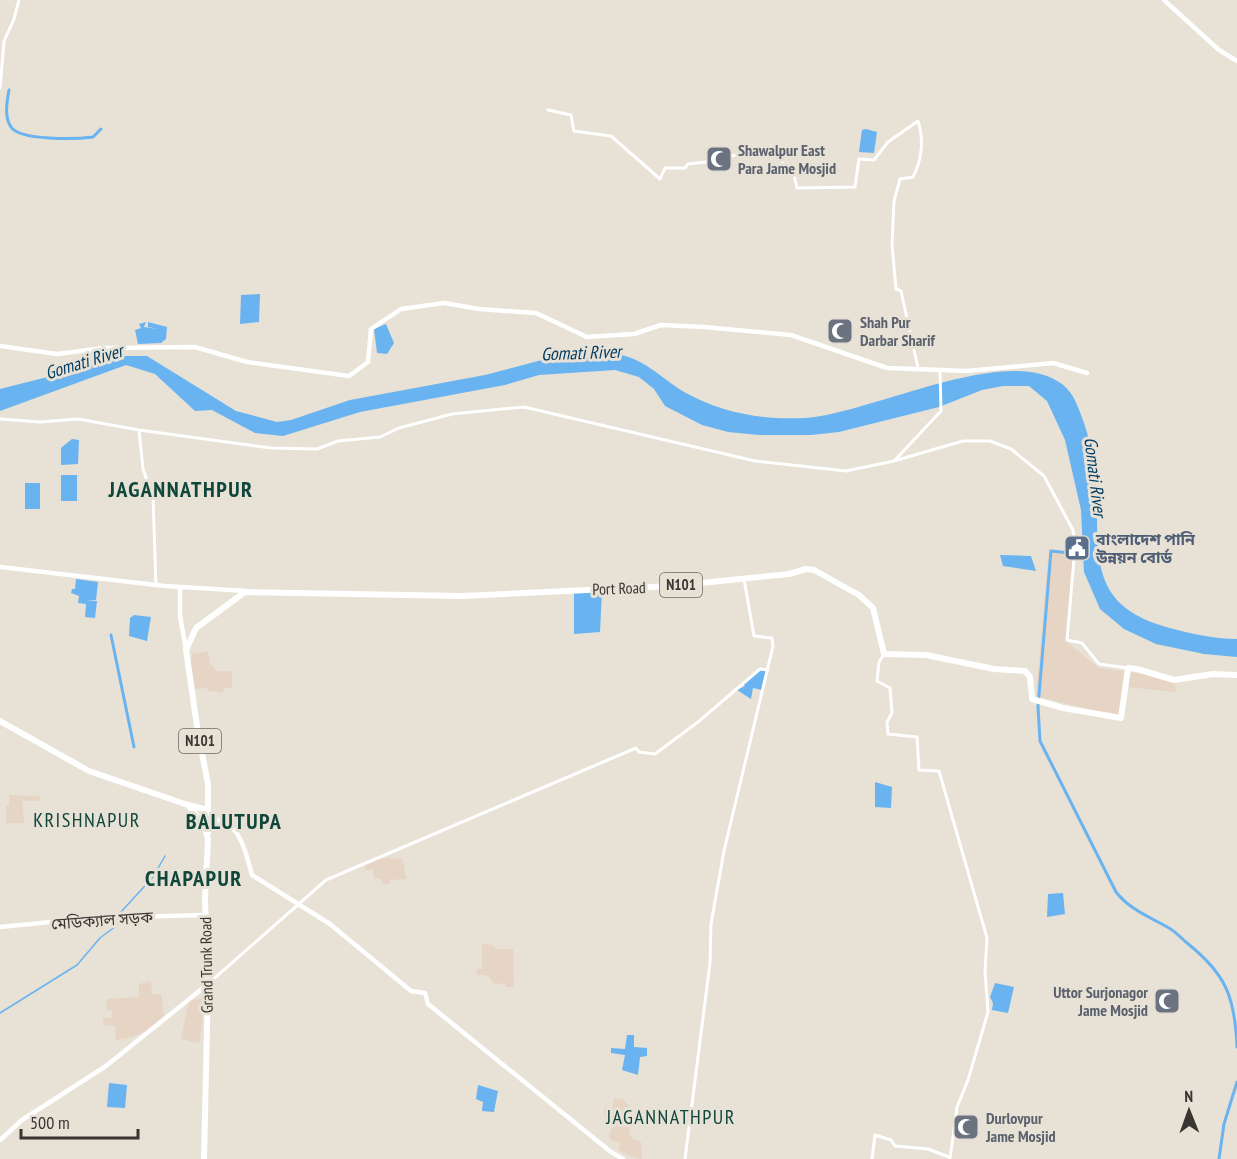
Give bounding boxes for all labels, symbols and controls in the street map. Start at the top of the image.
place label: Shawalpur East Para Jame Mosjid [738,140,836,178]
mosque icon: Shawalpur East Para Jame Mosjid [704,144,734,174]
place label: Shah Pur Darbar Sharif [860,312,936,350]
mosque icon: Shah Pur Darbar Sharif [825,316,855,346]
water label: Gomati River [42,338,128,384]
water label: Gomati River [541,340,624,365]
water label: Gomati River [1079,436,1112,521]
district label: JAGANNATHPUR [107,475,254,503]
place label: বাংলাদেশ পানি উন্নয়ন বোর্ড [1095,529,1196,567]
public building icon: বাংলাদেশ পানি উন্নয়ন বোর্ড [1062,533,1092,563]
road number: N101 [660,573,702,597]
street label: Port Road [592,577,646,599]
road number: N101 [179,729,221,753]
district label: KRISHNAPUR [33,807,141,833]
district label: BALUTUPA [186,807,282,835]
district label: CHAPAPUR [145,864,243,892]
street label: মেডিক্যাল সড়ক [50,906,155,934]
street label: Grand Trunk Road [195,917,217,1013]
place label: Uttor Surjonagor Jame Mosjid [1053,982,1148,1020]
mosque icon: Uttor Surjonagor Jame Mosjid [1152,986,1182,1016]
north arrow [1159,1081,1219,1141]
text: N [1184,1086,1193,1106]
scale bar [21,1102,138,1140]
district label: JAGANNATHPUR [605,1104,736,1130]
place label: Durlovpur Jame Mosjid [985,1108,1056,1146]
text: 500 m [30,1111,70,1134]
mosque icon: Durlovpur Jame Mosjid [951,1112,981,1142]

